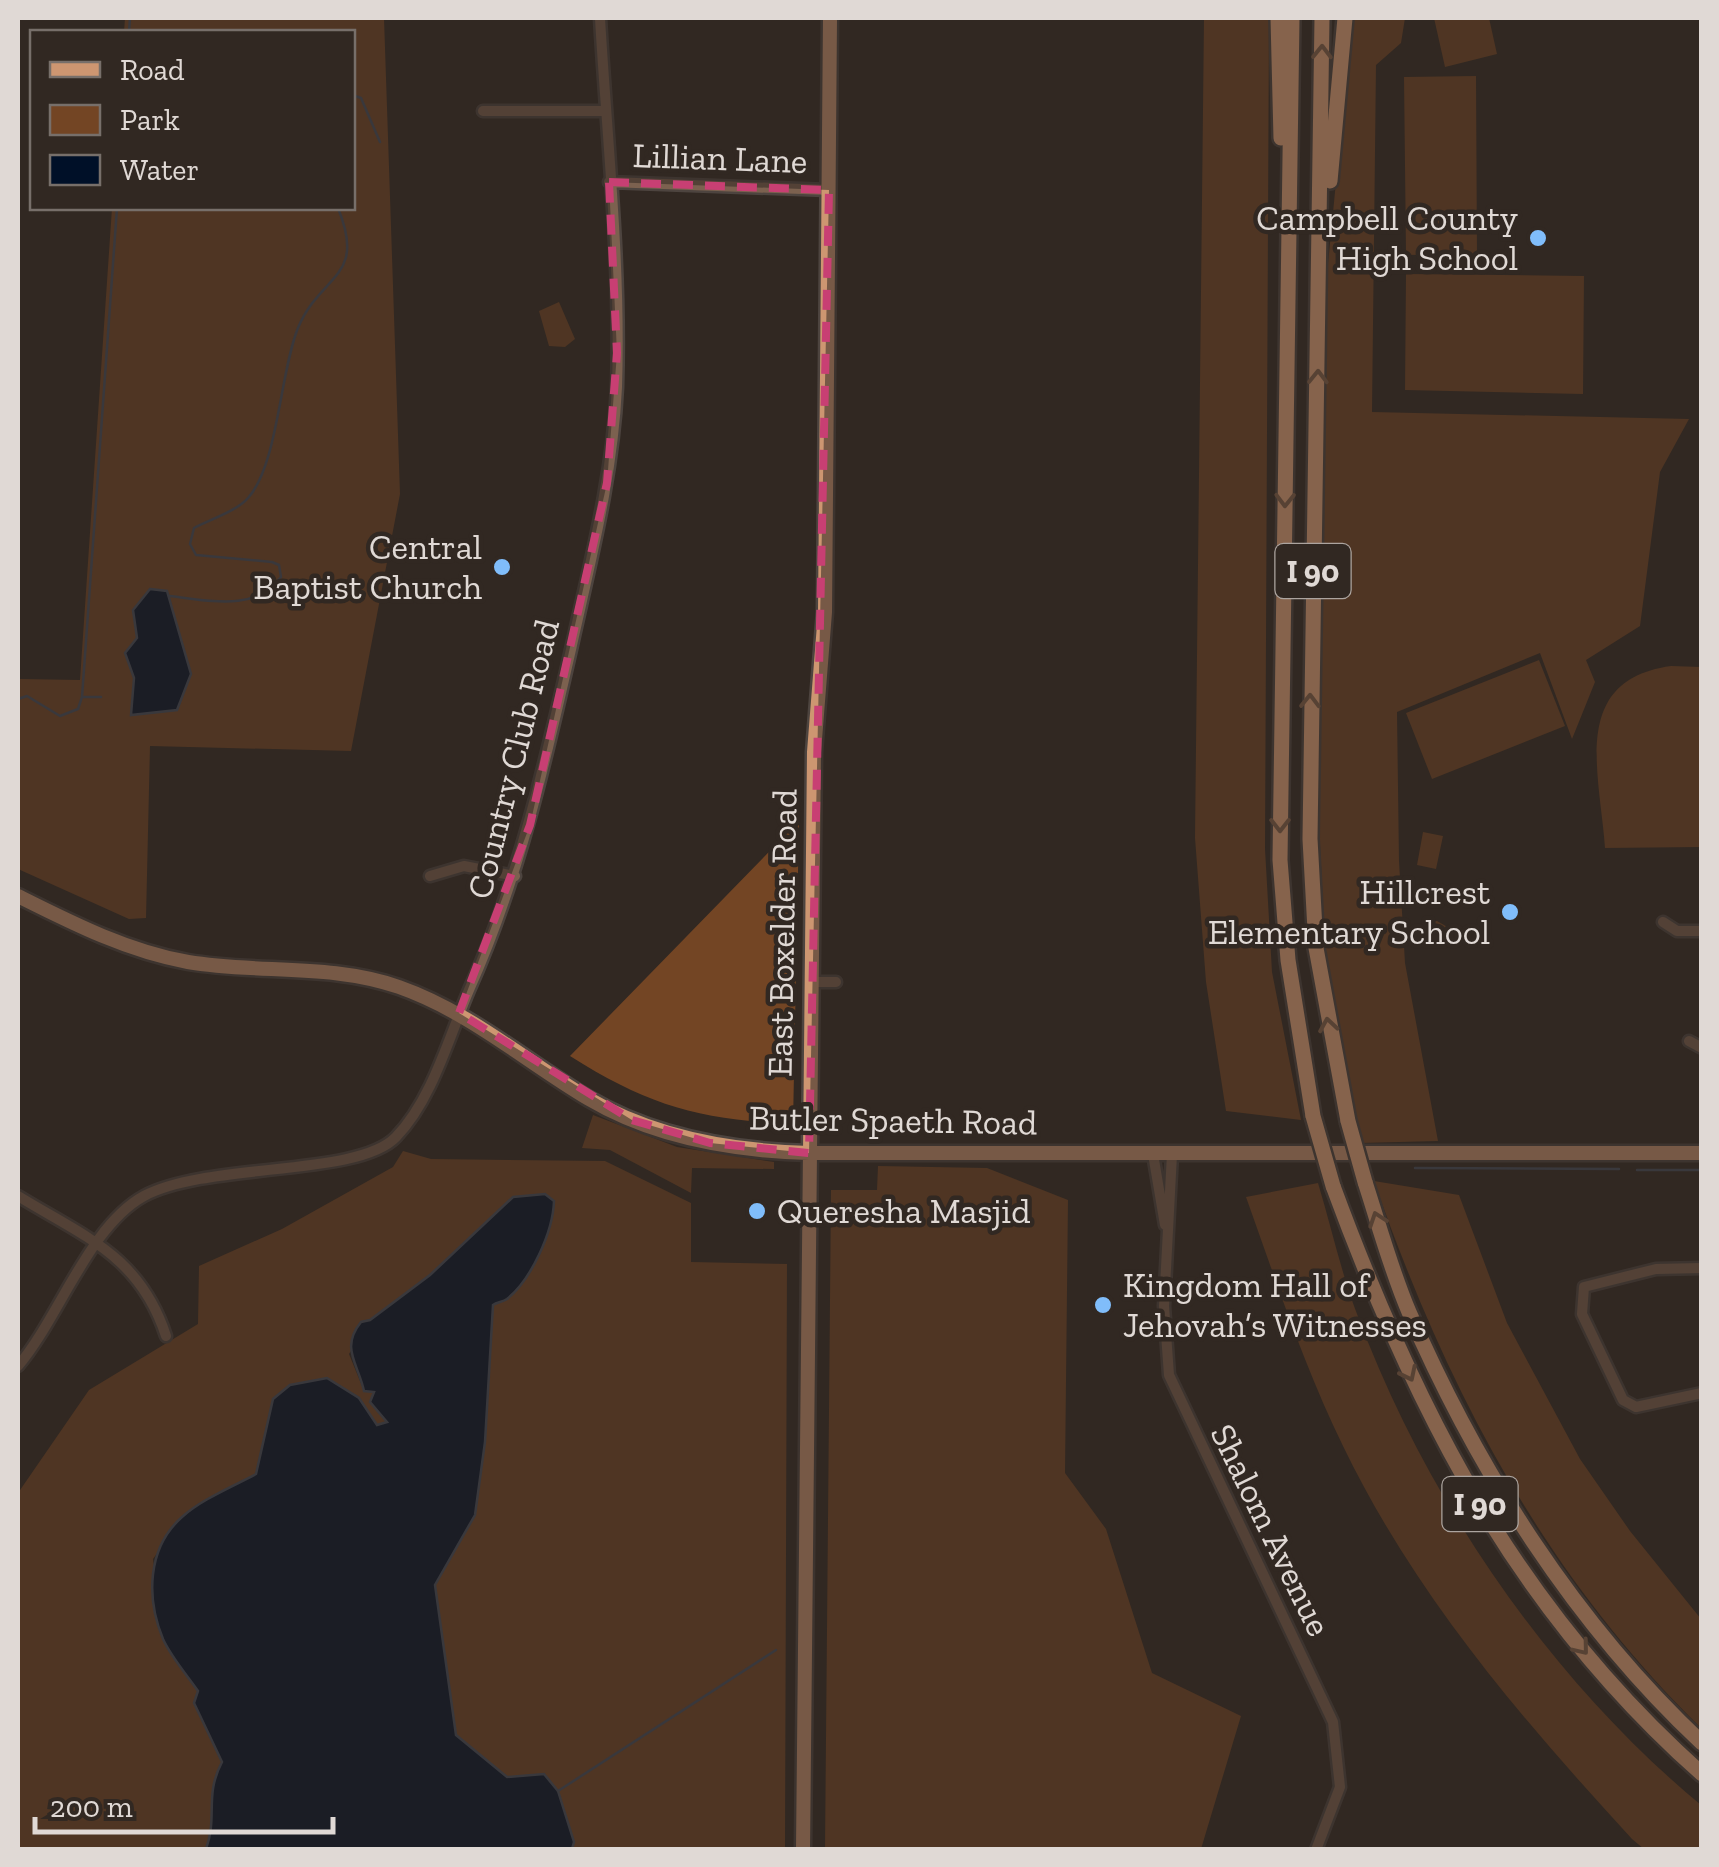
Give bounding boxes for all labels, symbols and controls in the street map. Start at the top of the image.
legend [30,30,355,210]
one-way arrow [1311,43,1333,58]
text: Road [120,52,185,88]
text: Park [120,102,180,138]
street label: Lillian Lane [632,134,808,182]
text: Water [120,152,199,188]
place label: Campbell County High School [1256,197,1518,279]
marker: Campbell County High School [1527,227,1549,249]
one-way arrow [1307,368,1328,384]
one-way arrow [1275,492,1296,508]
place label: Central Baptist Church [253,526,482,608]
road number: I 90 [1276,544,1350,598]
marker: Central Baptist Church [491,556,513,578]
street label: Country Club Road [458,615,568,903]
one-way arrow [1299,693,1320,709]
street label: East Boxelder Road [758,789,806,1077]
one-way arrow [1269,818,1291,833]
place label: Hillcrest Elementary School [1208,871,1490,953]
marker: Hillcrest Elementary School [1499,901,1521,923]
one-way arrow [1318,1017,1339,1034]
street label: Butler Spaeth Road [749,1096,1037,1144]
place label: Queresha Masjid [777,1190,1030,1232]
marker: Queresha Masjid [746,1200,768,1222]
one-way arrow [1369,1212,1389,1229]
place label: Kingdom Hall of Jehovah’s Witnesses [1123,1264,1427,1346]
marker: Kingdom Hall of Jehovah’s Witnesses [1092,1294,1114,1316]
one-way arrow [1397,1364,1417,1382]
street label: Shalom Avenue [1202,1417,1340,1643]
road number: I 90 [1442,1477,1518,1531]
one-way arrow [1570,1637,1588,1655]
scale bar [35,1772,332,1834]
text: 200 m [50,1789,133,1825]

